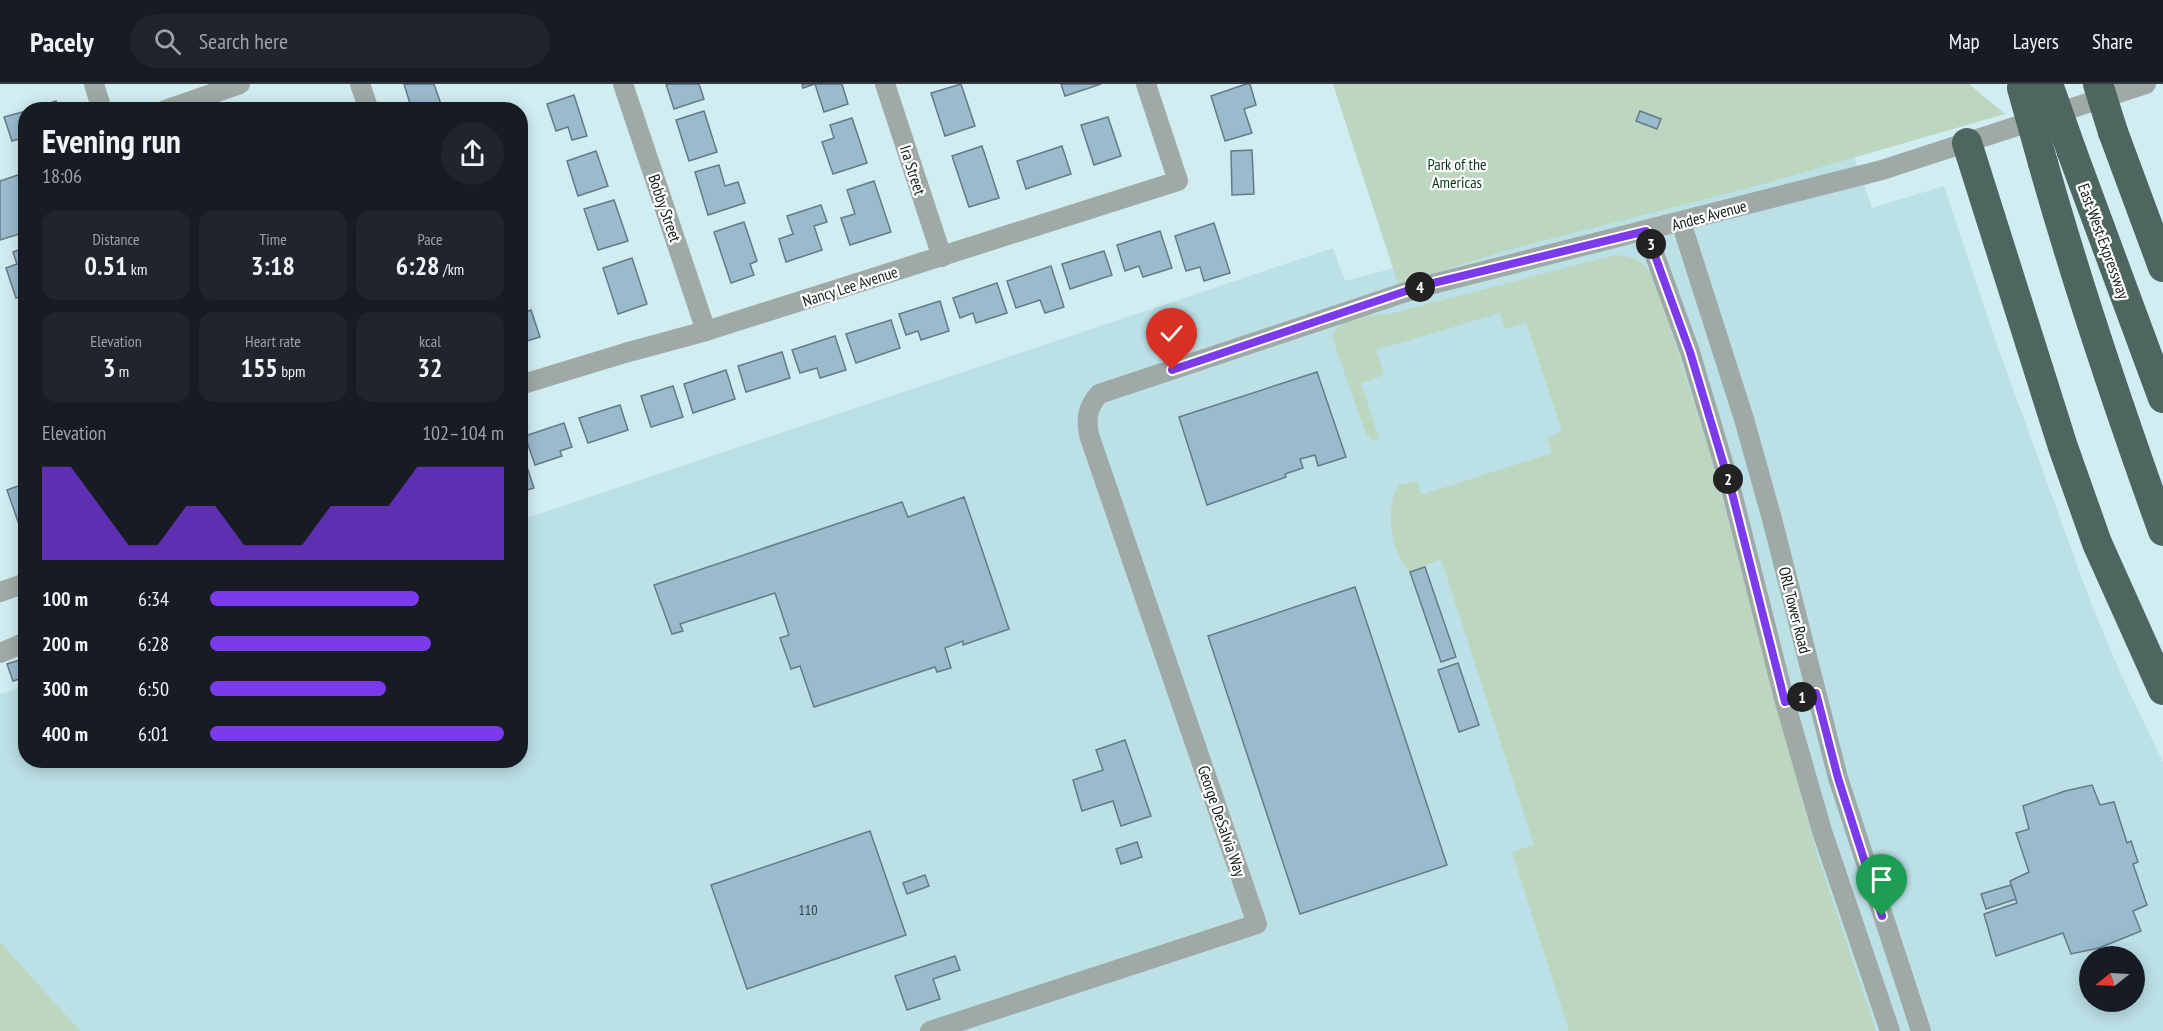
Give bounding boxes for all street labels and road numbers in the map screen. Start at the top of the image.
street label: Ira Street [896,143,931,198]
street label: Bobby Street [644,172,686,245]
street label: East-West Expressway [2074,181,2134,301]
street label: Andes Avenue [1669,195,1749,235]
street label: Nancy Lee Avenue [800,261,900,311]
street label: ORL Tower Road [1775,565,1815,656]
street label: George DeSalvia Way [1194,763,1250,879]

